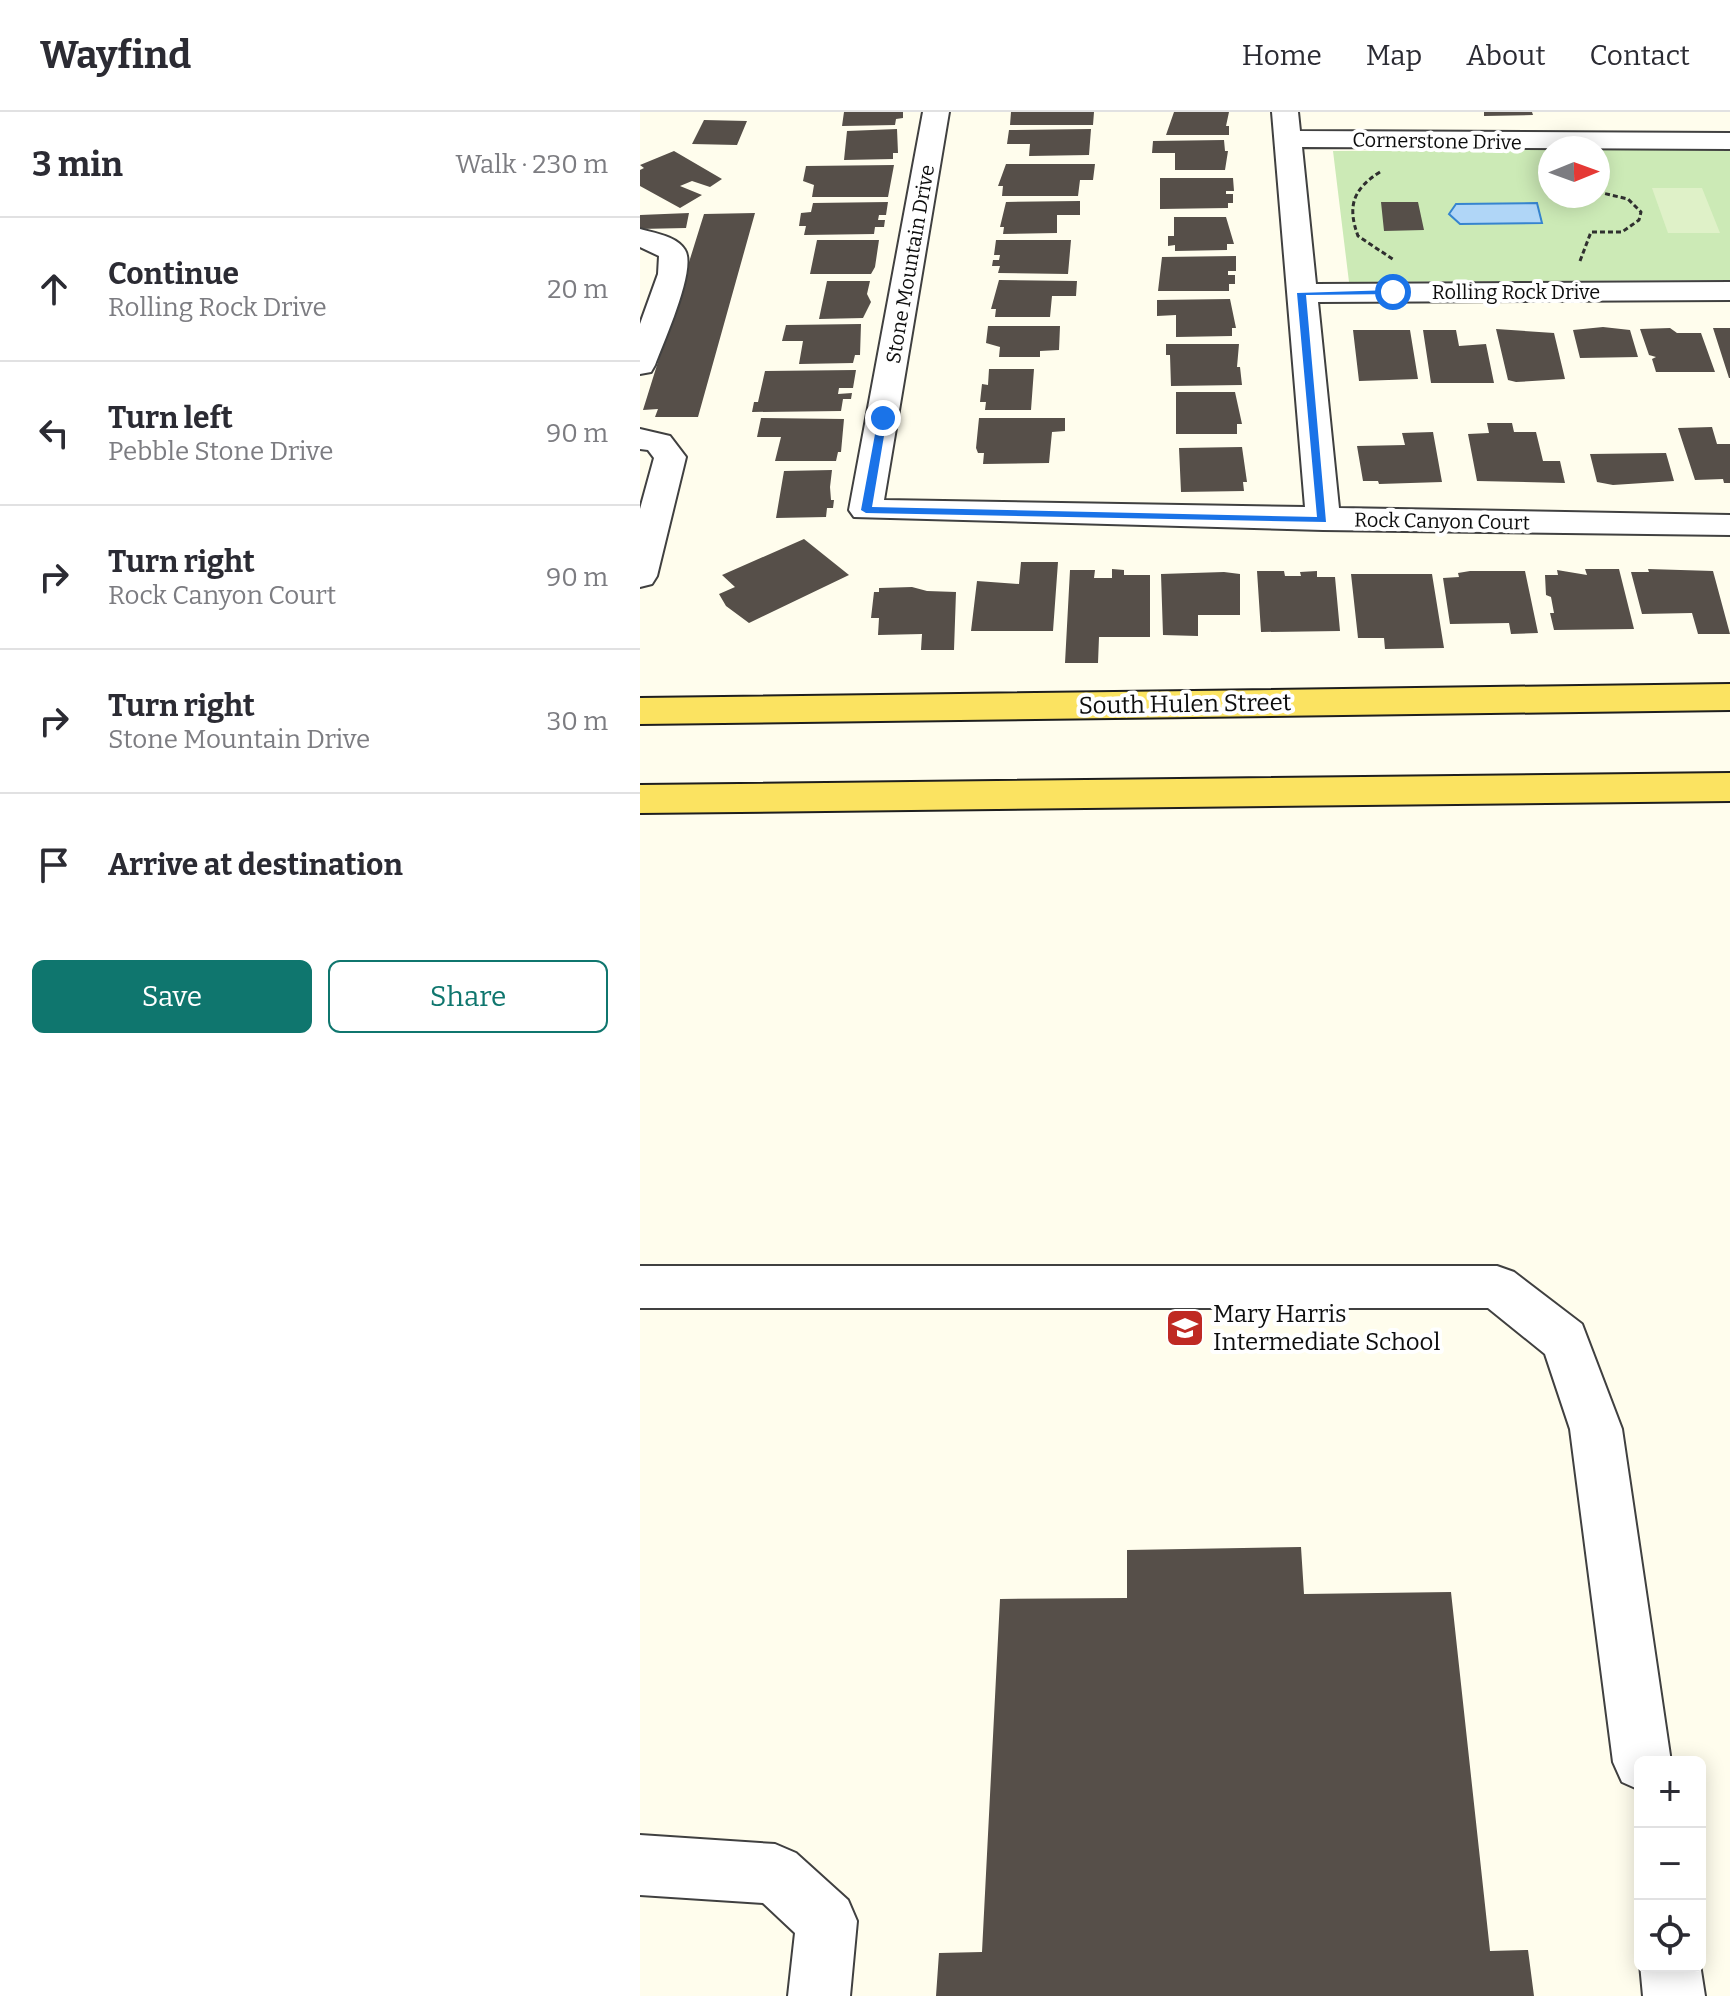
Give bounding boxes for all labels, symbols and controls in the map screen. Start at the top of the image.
text: Wayfind [40,32,191,78]
text: Home [1242,39,1322,72]
text: Map [1366,39,1422,72]
text: About [1466,39,1546,72]
text: Contact [1590,39,1690,72]
street label: Cornerstone Drive [1352,128,1522,154]
north arrow [1538,136,1610,208]
text: 3 min [32,144,123,185]
text: Walk · 230 m [456,149,608,180]
street label: Stone Mountain Drive [881,163,939,365]
text: Continue [108,256,239,292]
icon: ahead [32,267,76,311]
text: 20 m [547,274,608,305]
route start [1375,274,1411,310]
street label: Rolling Rock Drive [1432,280,1600,304]
text: Rolling Rock Drive [108,292,327,323]
text: Turn left [108,400,233,436]
route end [865,400,901,436]
icon: left [32,411,76,455]
text: 90 m [546,418,608,449]
text: Pebble Stone Drive [108,436,334,467]
street label: Rock Canyon Court [1354,507,1530,535]
text: Turn right [108,544,255,580]
icon: right [32,555,76,599]
text: 90 m [546,562,608,593]
text: Rock Canyon Court [108,580,336,611]
text: Turn right [108,688,255,724]
street label: South Hulen Street [1078,688,1292,720]
icon: right [32,699,76,743]
text: 30 m [547,706,608,737]
text: Stone Mountain Drive [108,724,370,755]
icon: arrive [32,843,76,887]
text: Arrive at destination [108,847,403,883]
button: Save [32,960,312,1033]
button: Share [328,960,608,1033]
place label: Mary Harris Intermediate School [1213,1300,1440,1356]
school or university icon: Mary Harris Intermediate School [1164,1307,1206,1349]
map controls [1634,1756,1706,1972]
button: + [1634,1756,1706,1828]
button: − [1634,1828,1706,1900]
button: locate [1634,1900,1706,1972]

